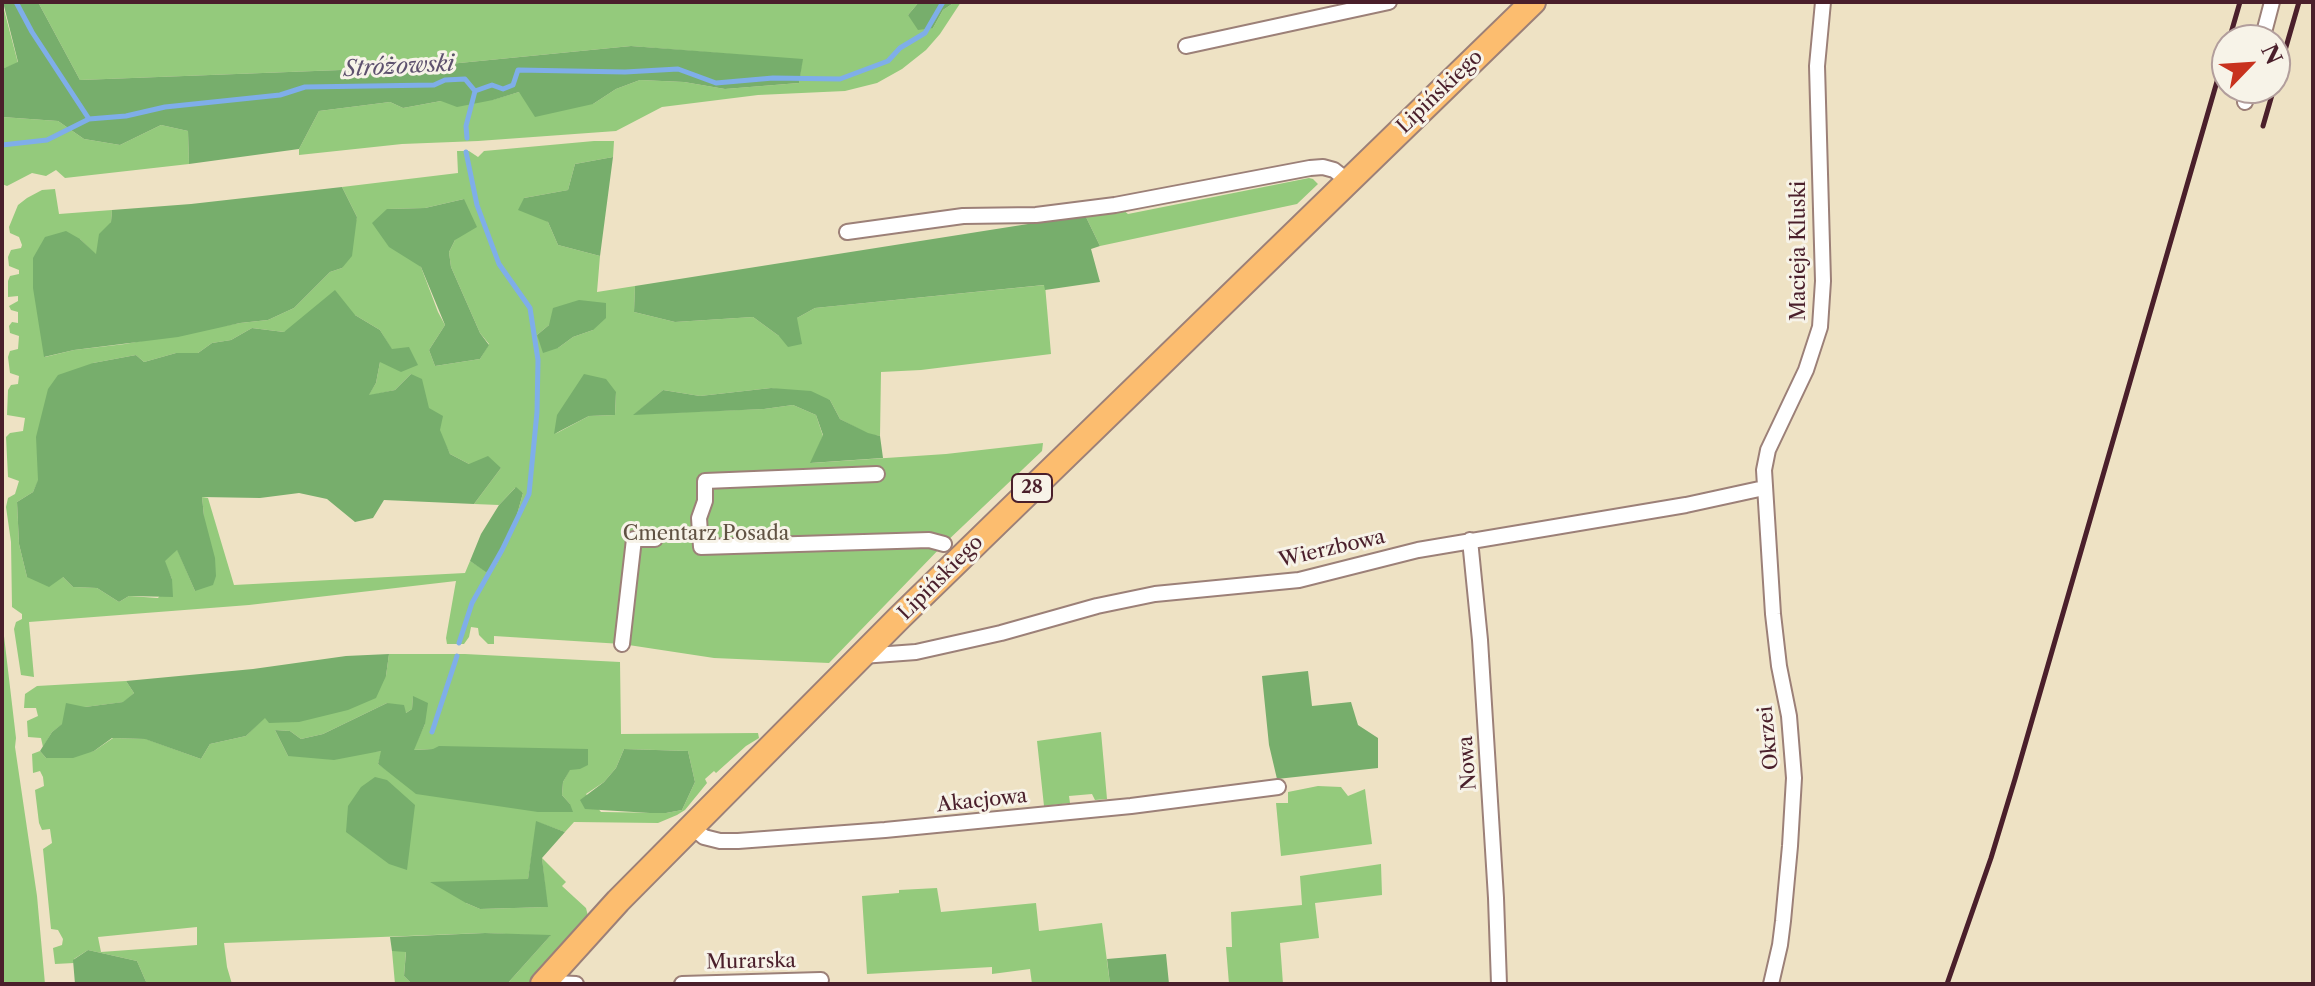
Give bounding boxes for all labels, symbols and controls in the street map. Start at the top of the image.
north arrow [2211,24,2291,104]
text: N [2255,40,2288,69]
street label: Lipińskiego [1392,45,1488,139]
water label: Stróżowski [343,51,455,83]
street label: Macieja Kluski [1787,181,1811,321]
road number: 28 [1012,474,1052,502]
park label: Cmentarz Posada [623,522,789,546]
street label: Wierzbowa [1277,525,1387,573]
street label: Lipińskiego [894,531,988,625]
street label: Okrzei [1754,705,1784,771]
street label: Nowa [1454,735,1482,791]
street label: Akacjowa [936,784,1028,818]
street label: Murarska [706,949,796,975]

